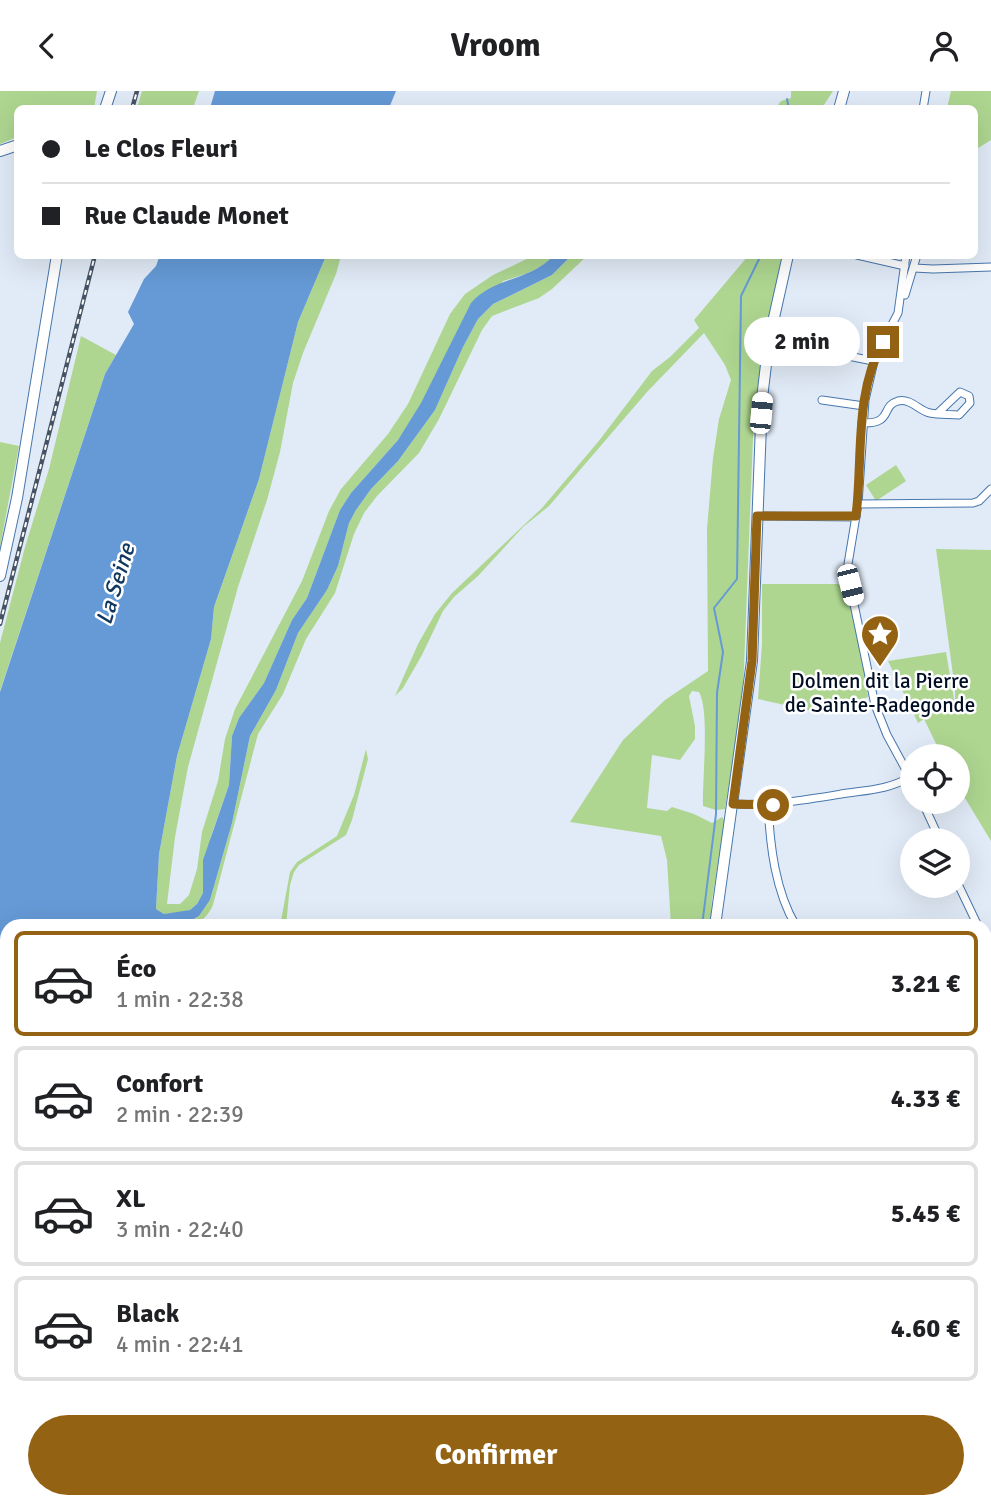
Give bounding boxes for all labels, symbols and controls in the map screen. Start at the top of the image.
text: Vroom [450,26,541,65]
icon: back [28,27,66,65]
icon: person [925,27,963,65]
text: Le Clos Fleuri [84,133,238,165]
text: Rue Claude Monet [84,200,289,232]
callout: 2 min [743,317,858,367]
route end [867,326,899,358]
text: 2 min [774,327,830,356]
car [749,391,774,435]
water label: La Seine [89,539,142,628]
car [835,562,866,608]
place icon: Dolmen dit la Pierre de Sainte-Radegonde [859,613,901,668]
place label: Dolmen dit la Pierre de Sainte-Radegonde [785,668,975,718]
map controls [900,744,970,898]
button: locate [900,744,970,814]
route start [757,789,789,821]
button: layers [900,828,970,898]
icon: car [32,952,95,1015]
text: Éco [116,953,156,985]
text: 3.21 € [891,968,960,1000]
text: 1 min · 22:38 [116,985,244,1014]
icon: car [32,1067,95,1130]
text: Confort [116,1068,203,1100]
text: 4.33 € [891,1083,960,1115]
text: 2 min · 22:39 [116,1100,244,1129]
icon: car [32,1182,95,1245]
text: XL [116,1183,146,1215]
text: 5.45 € [891,1198,960,1230]
text: 3 min · 22:40 [116,1215,244,1244]
icon: car [32,1297,95,1360]
text: Black [116,1298,179,1330]
text: 4.60 € [891,1313,960,1345]
text: 4 min · 22:41 [116,1330,244,1359]
button: Confirmer [28,1415,964,1495]

